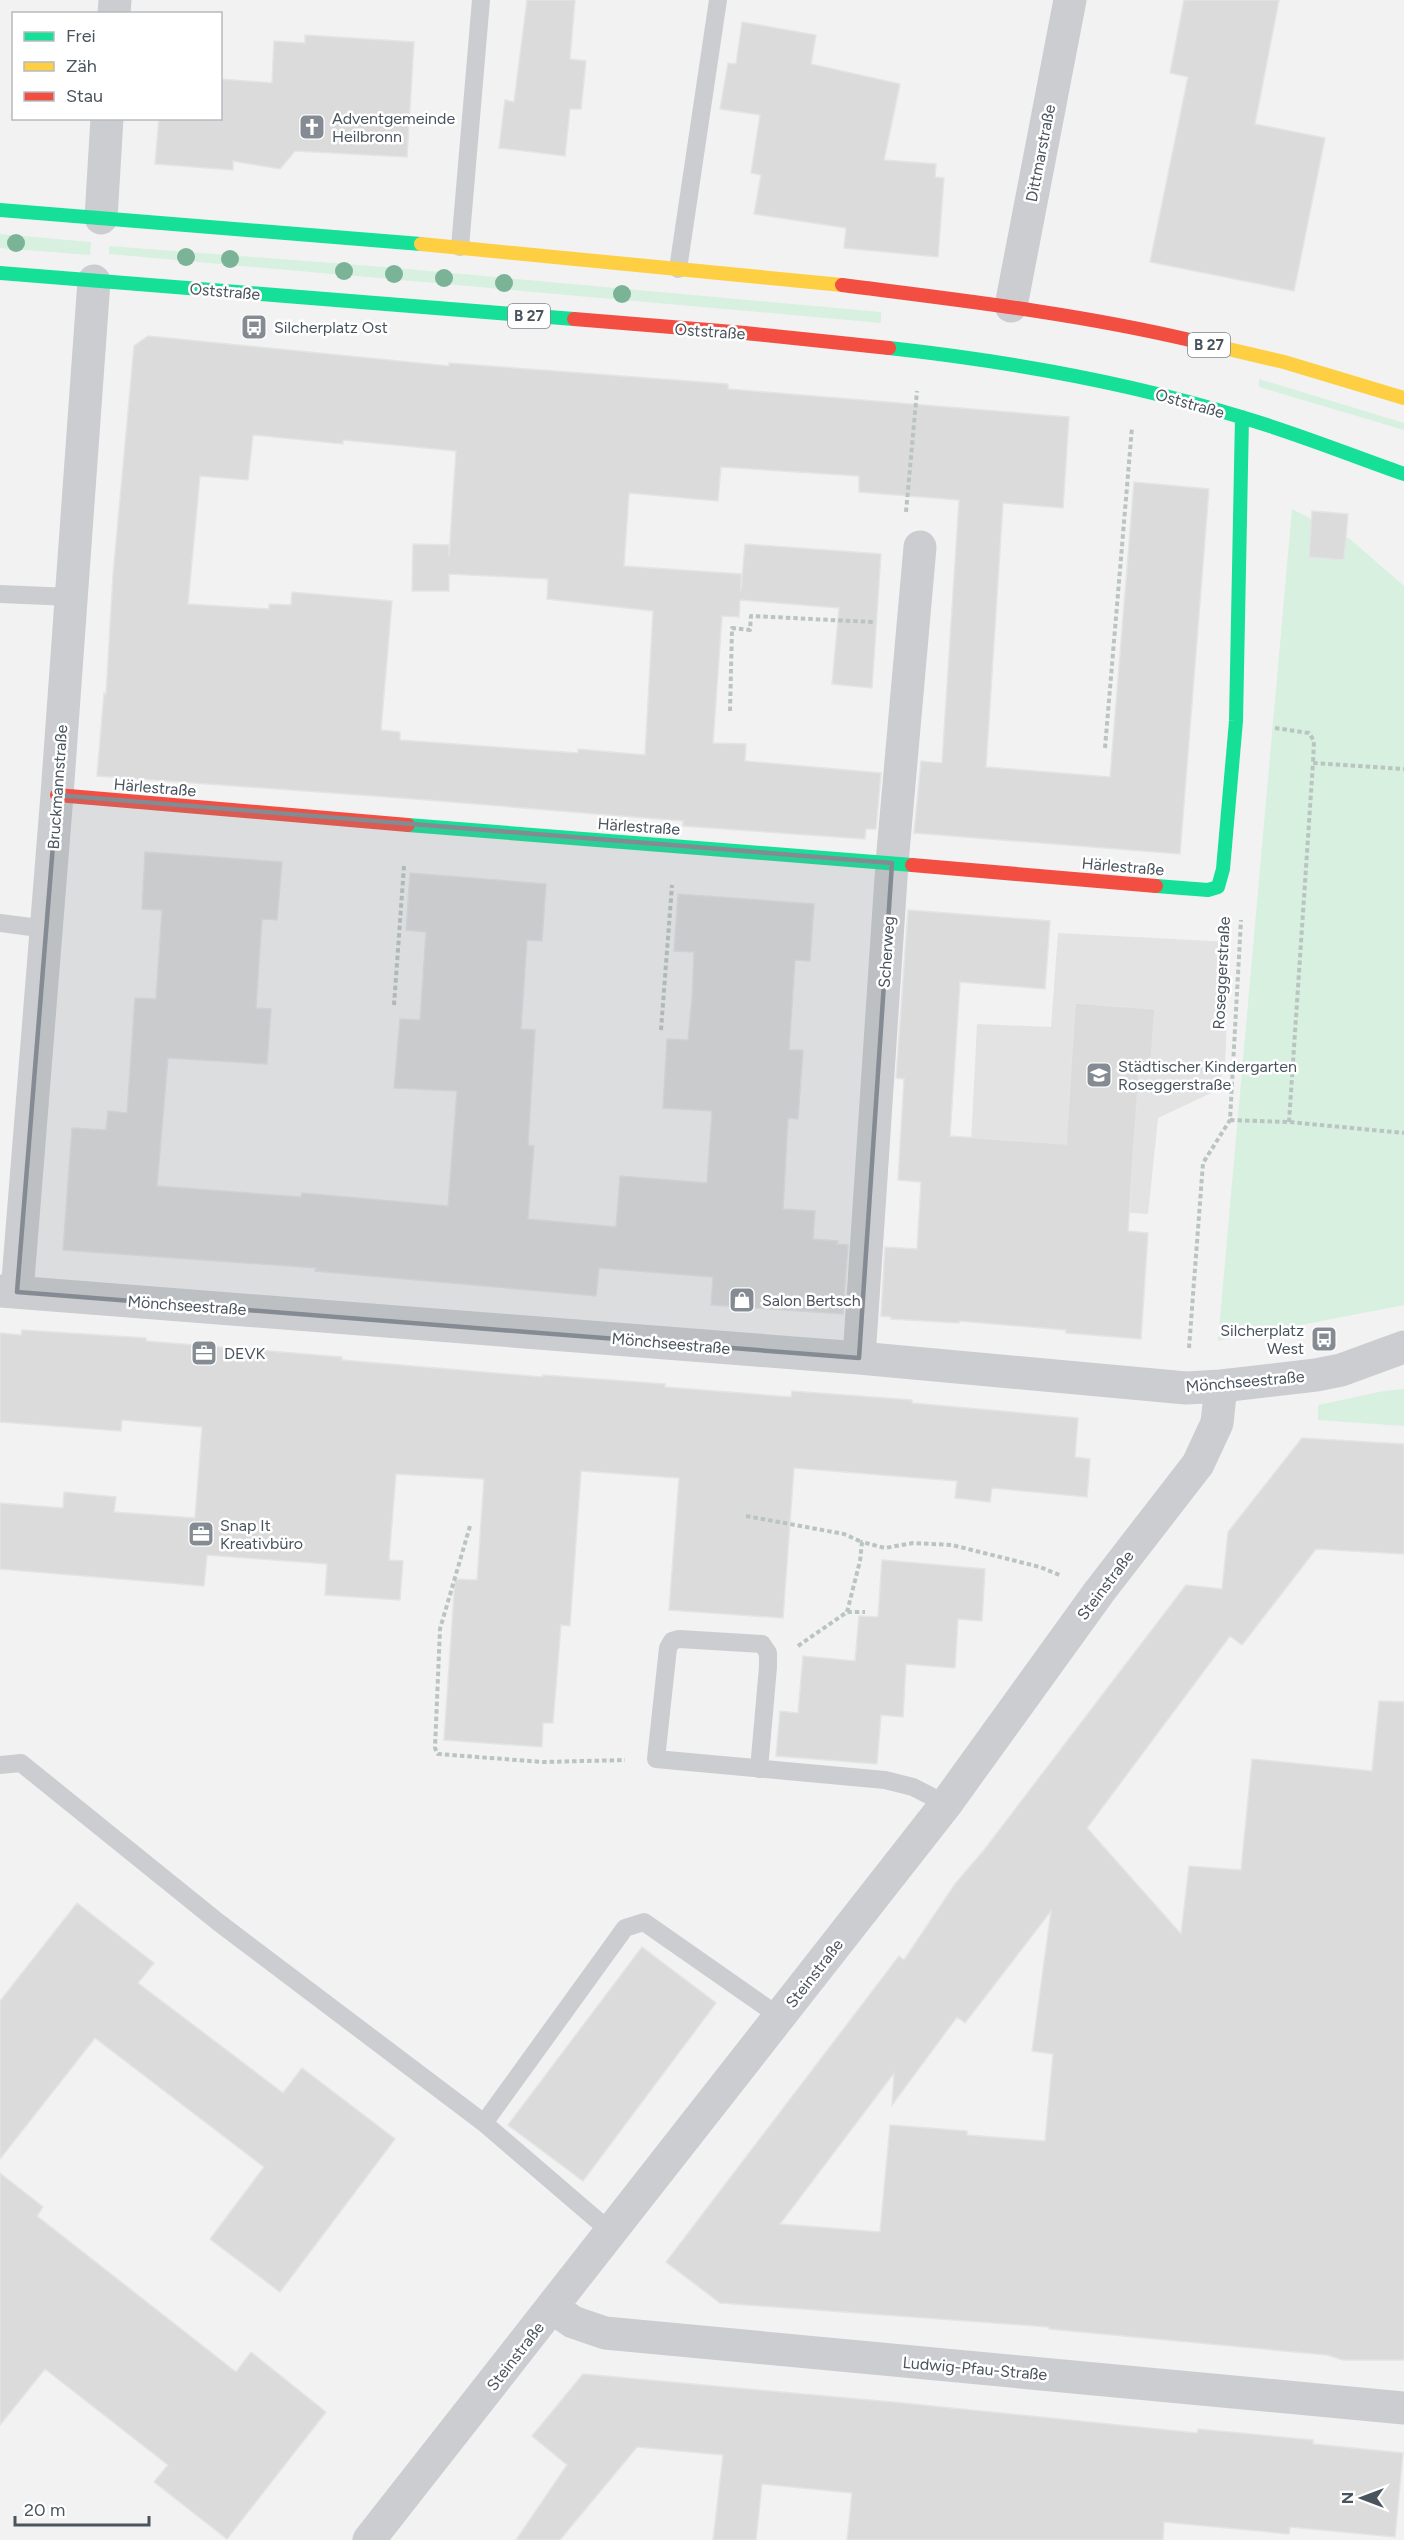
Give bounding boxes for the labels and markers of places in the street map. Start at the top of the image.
place label: Adventgemeinde Heilbronn [332,109,455,146]
church icon: Adventgemeinde Heilbronn [297,112,327,142]
bus stop icon: Silcherplatz Ost [239,312,269,342]
place label: Silcherplatz Ost [274,318,388,337]
place label: Städtischer Kindergarten Roseggerstraße [1118,1057,1297,1094]
school or university icon: Städtischer Kindergarten Roseggerstraße [1084,1060,1114,1090]
shop icon: Salon Bertsch [727,1285,757,1315]
place label: Salon Bertsch [762,1291,861,1310]
place label: Silcherplatz West [1220,1321,1304,1358]
bus stop icon: Silcherplatz West [1309,1324,1339,1354]
office icon: DEVK [189,1338,219,1368]
place label: DEVK [224,1344,266,1363]
place label: Snap It Kreativbüro [220,1516,303,1553]
office icon: Snap It Kreativbüro [186,1519,216,1549]

